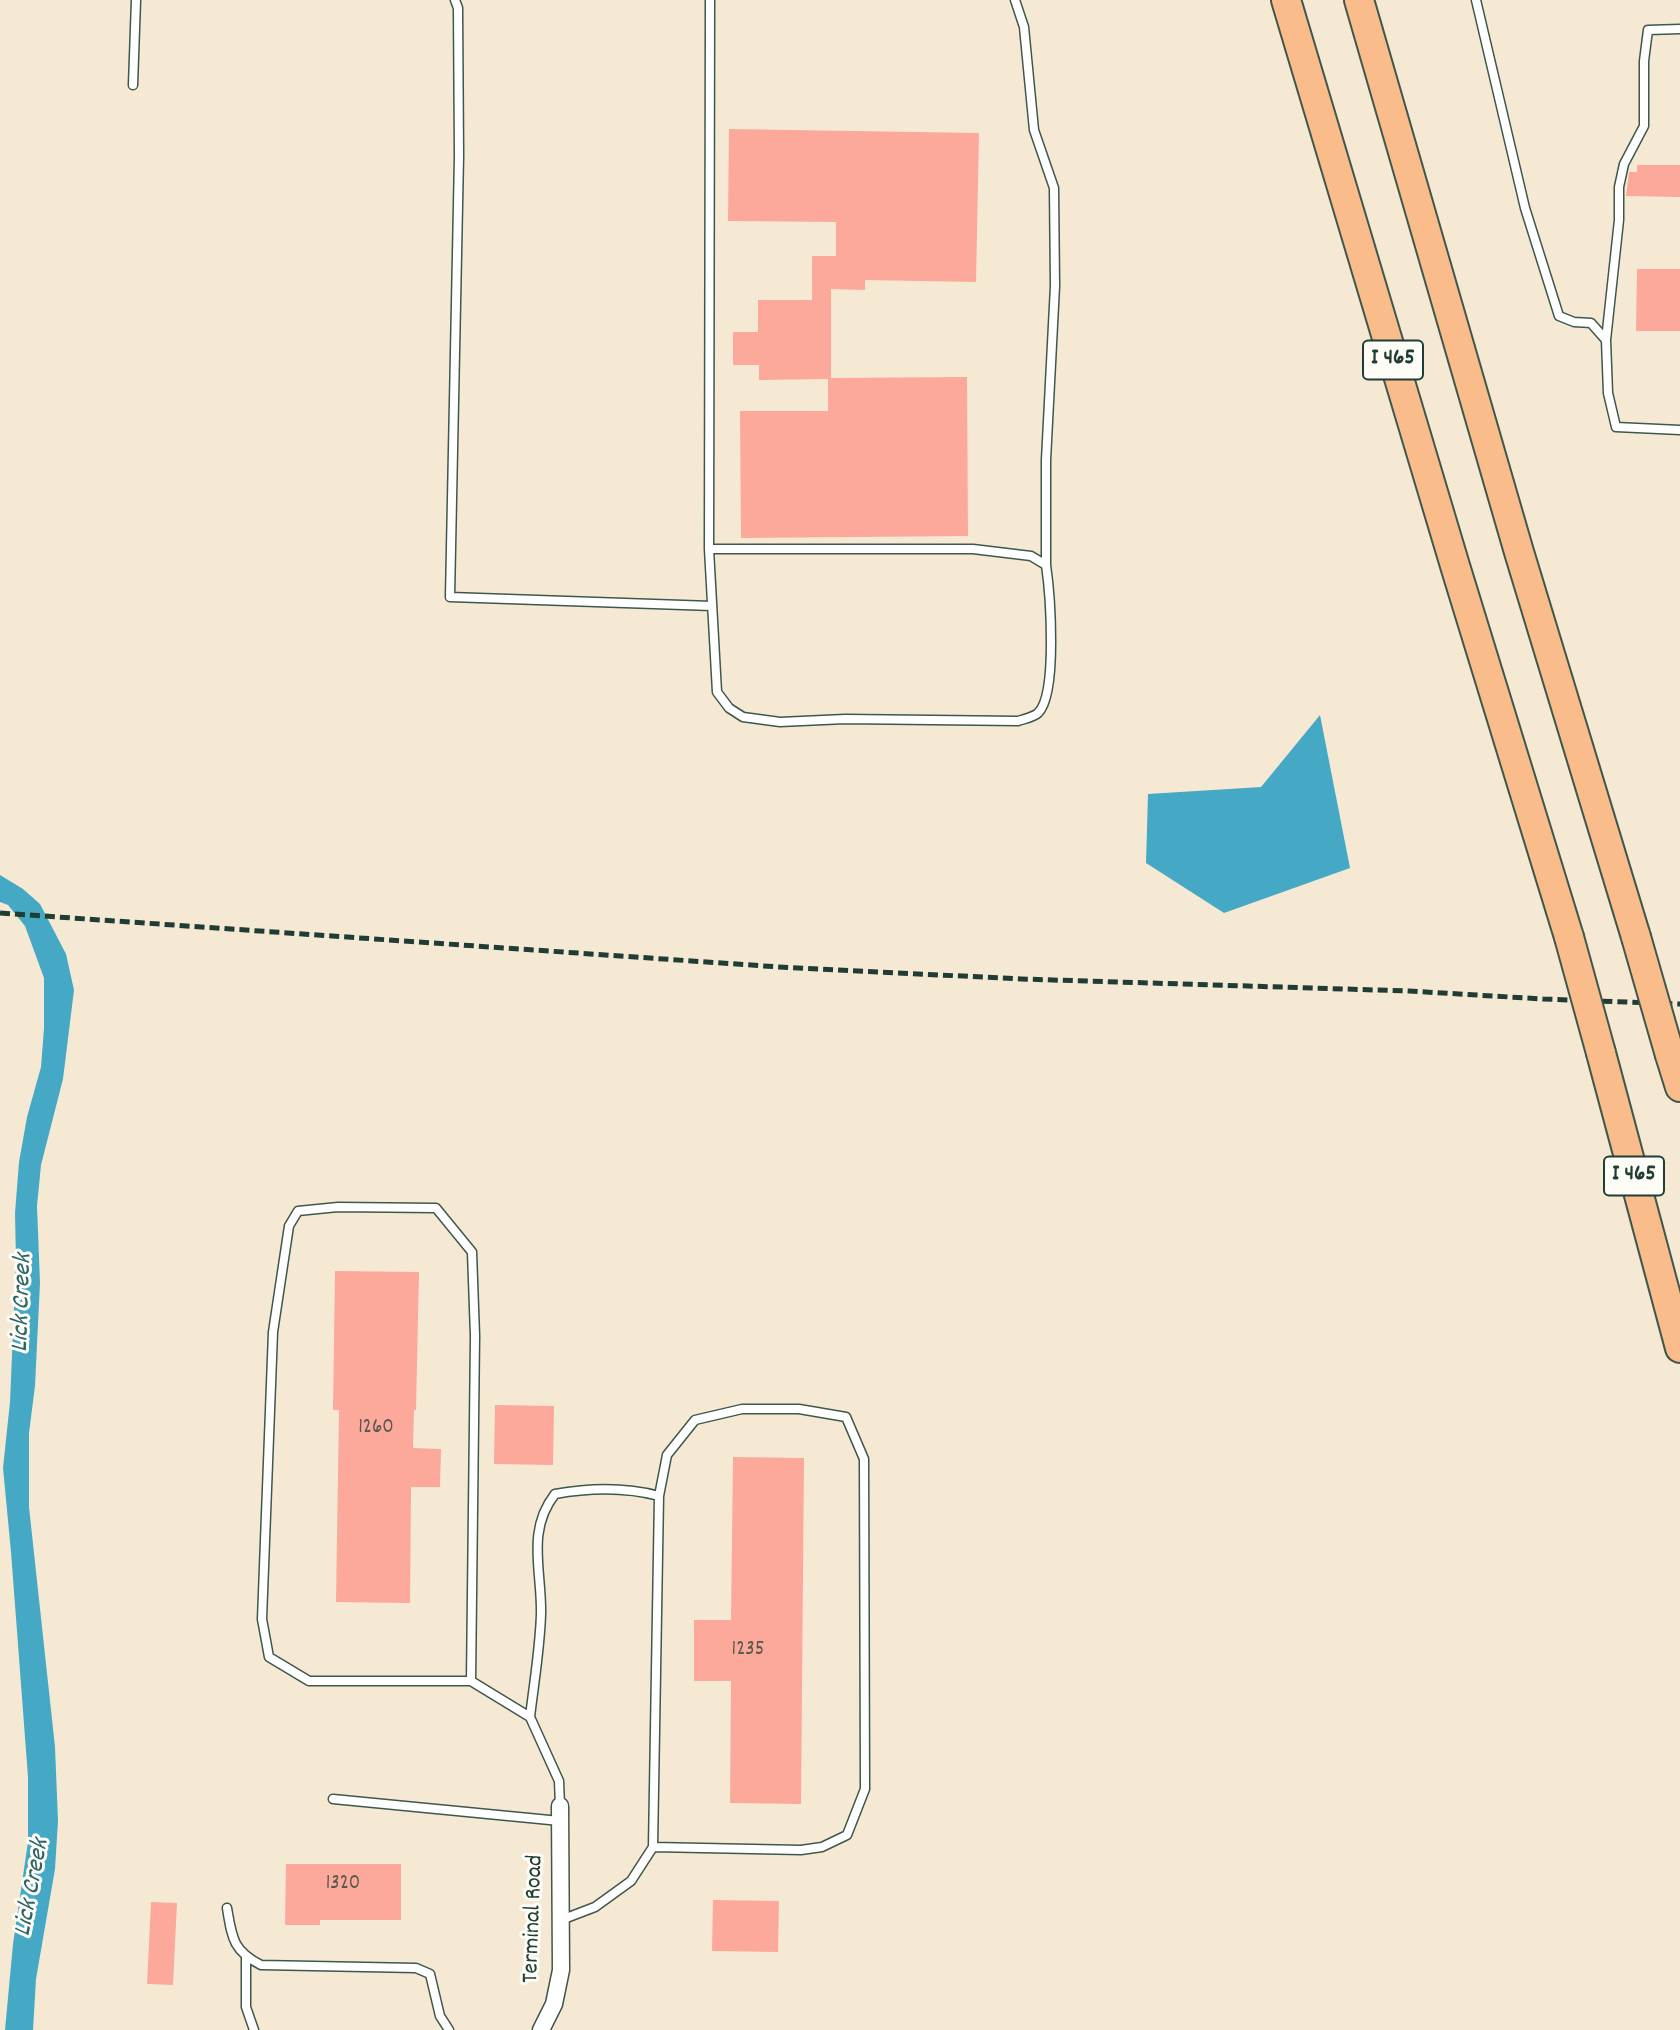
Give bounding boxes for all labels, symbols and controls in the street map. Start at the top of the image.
road number: I 465 [1363,340,1423,380]
road number: I 465 [1604,1156,1664,1196]
water label: Lick Creek [7,1253,41,1353]
house number: 1260 [358,1416,394,1442]
house number: 1235 [732,1638,764,1664]
water label: Lick Creek [9,1837,59,1939]
street label: Terminal Road [518,1854,552,1984]
house number: 1320 [326,1872,360,1898]

